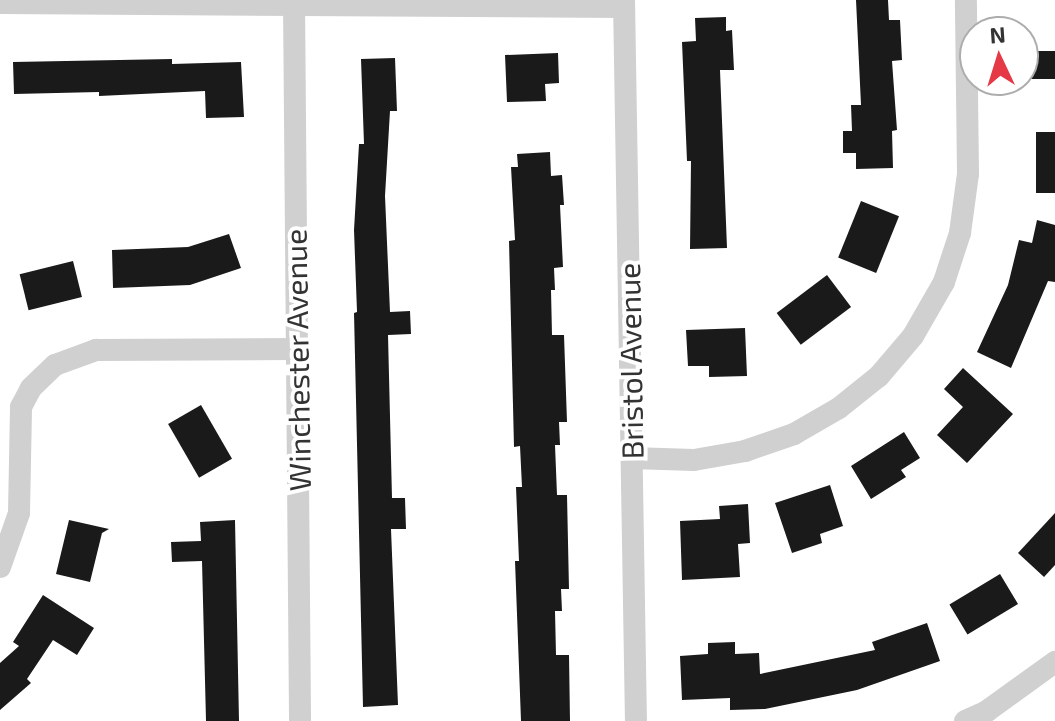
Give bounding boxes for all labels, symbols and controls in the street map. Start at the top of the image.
north arrow [959,16,1039,96]
text: N [989,21,1006,48]
street label: Winchester Avenue [277,228,317,492]
street label: Bristol Avenue [610,262,650,460]

